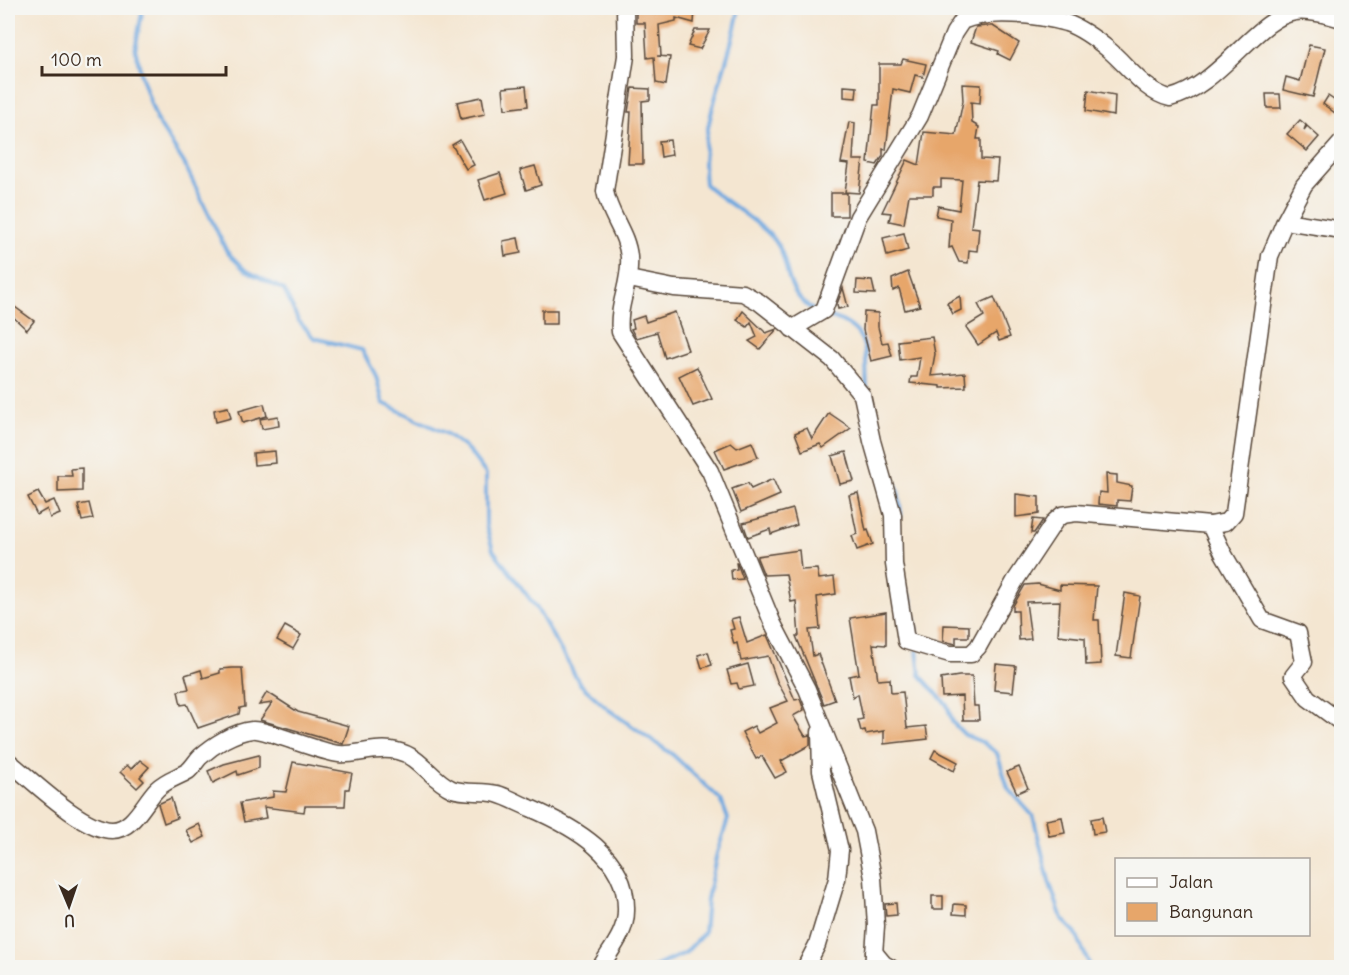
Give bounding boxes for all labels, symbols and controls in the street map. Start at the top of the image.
scale bar [42,39,226,77]
text: 100 m [51,48,102,71]
legend [1115,858,1310,936]
text: Jalan [1169,870,1213,893]
north arrow [39,876,99,936]
text: Bangunan [1169,900,1253,923]
text: U [64,911,75,931]

